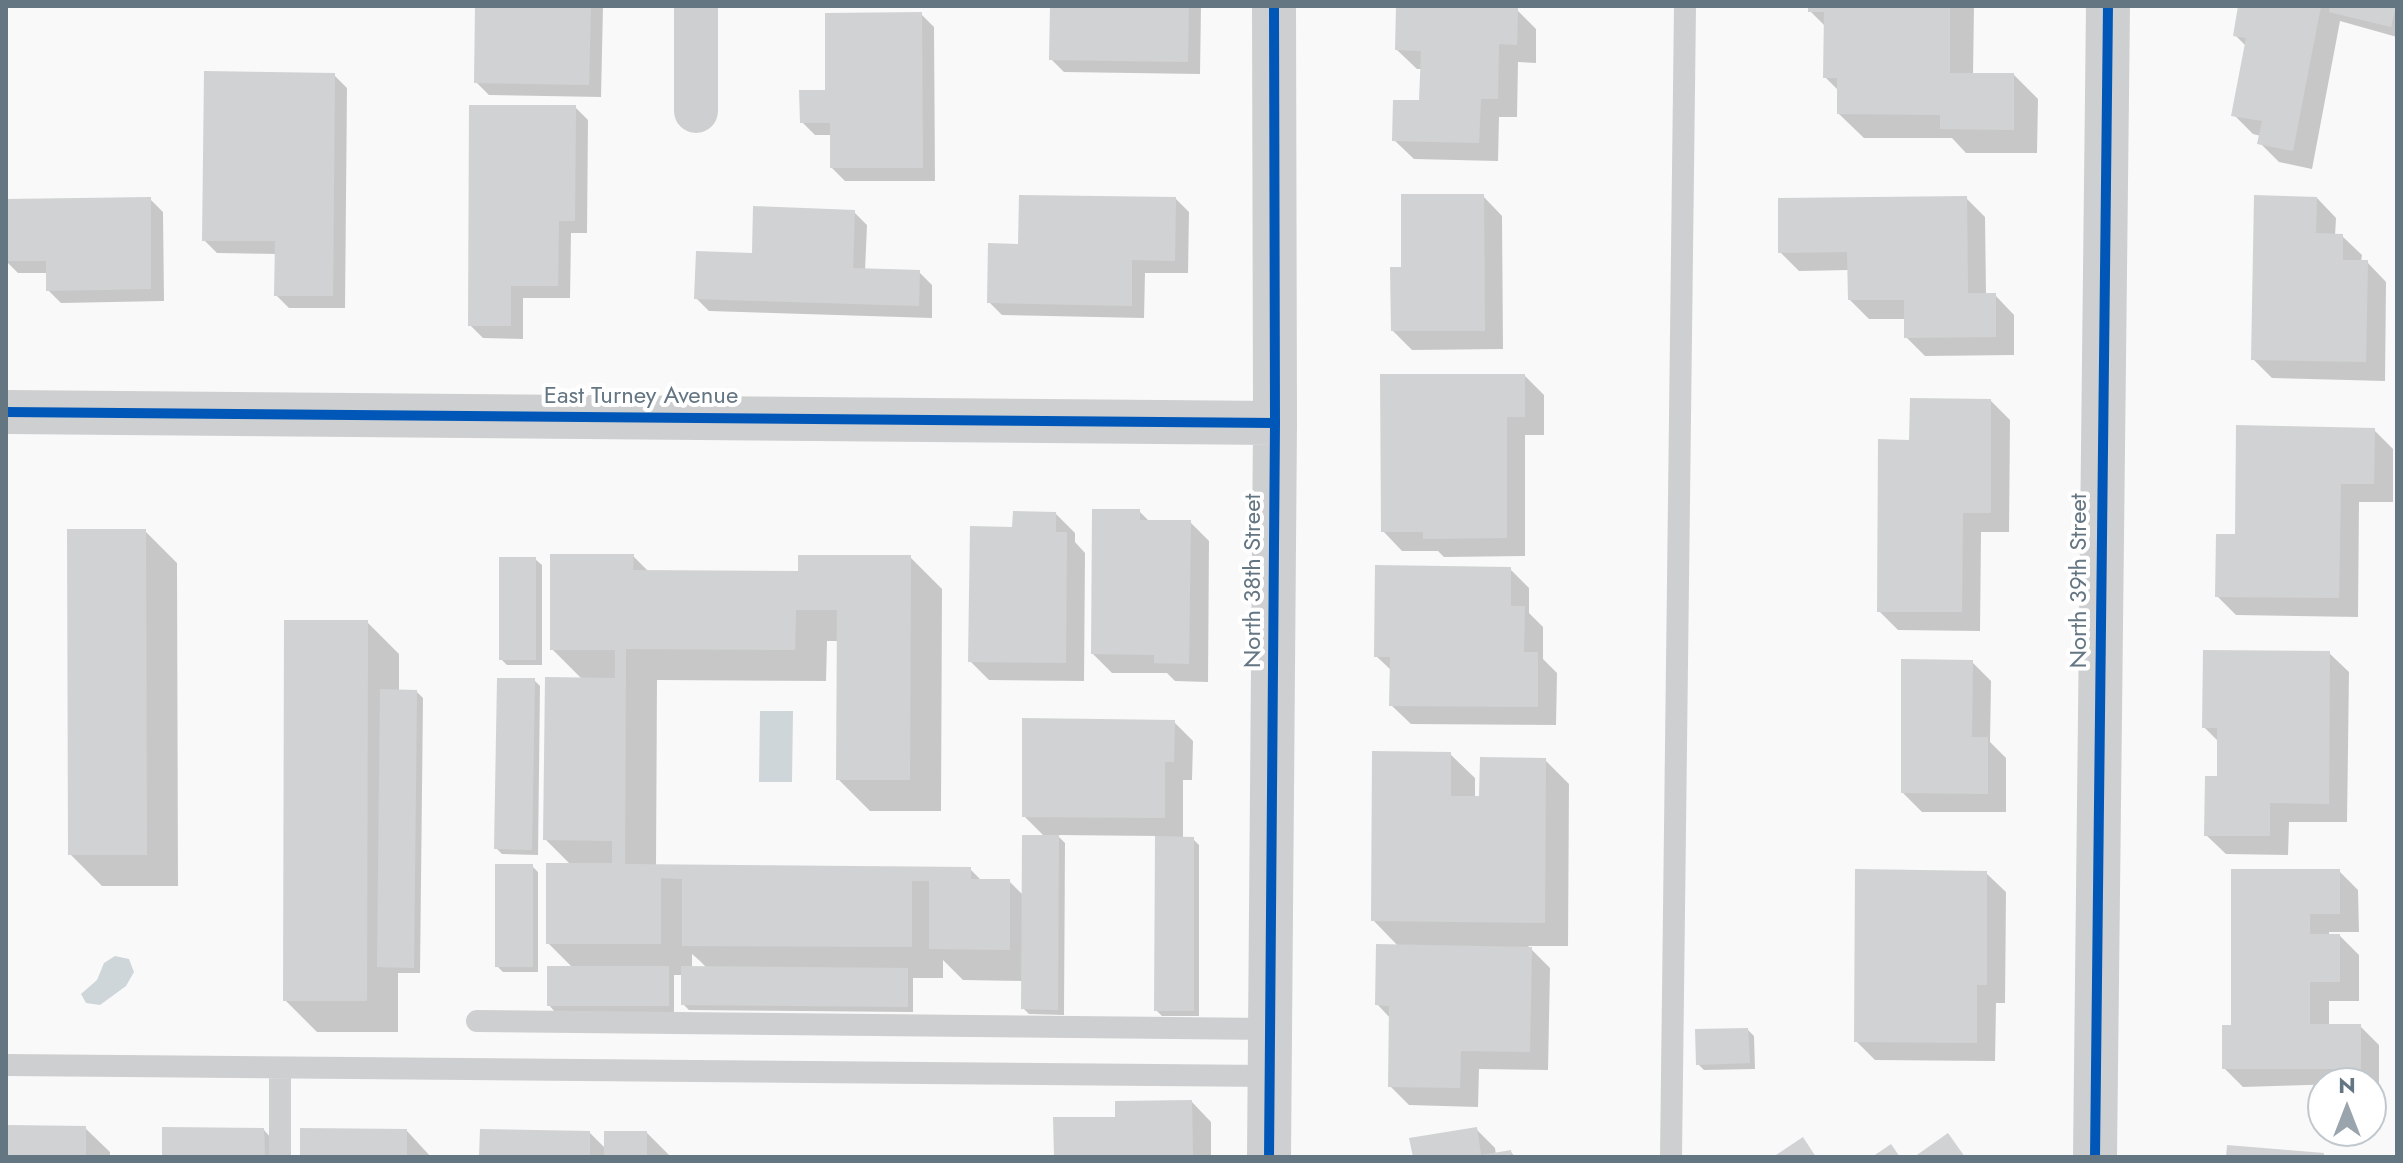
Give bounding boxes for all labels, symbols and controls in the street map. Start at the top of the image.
street label: East Turney Avenue [544,383,738,411]
street label: North 39th Street [2066,493,2094,669]
street label: North 38th Street [1240,494,1268,668]
north arrow [2307,1067,2387,1147]
text: N [2338,1069,2356,1101]

